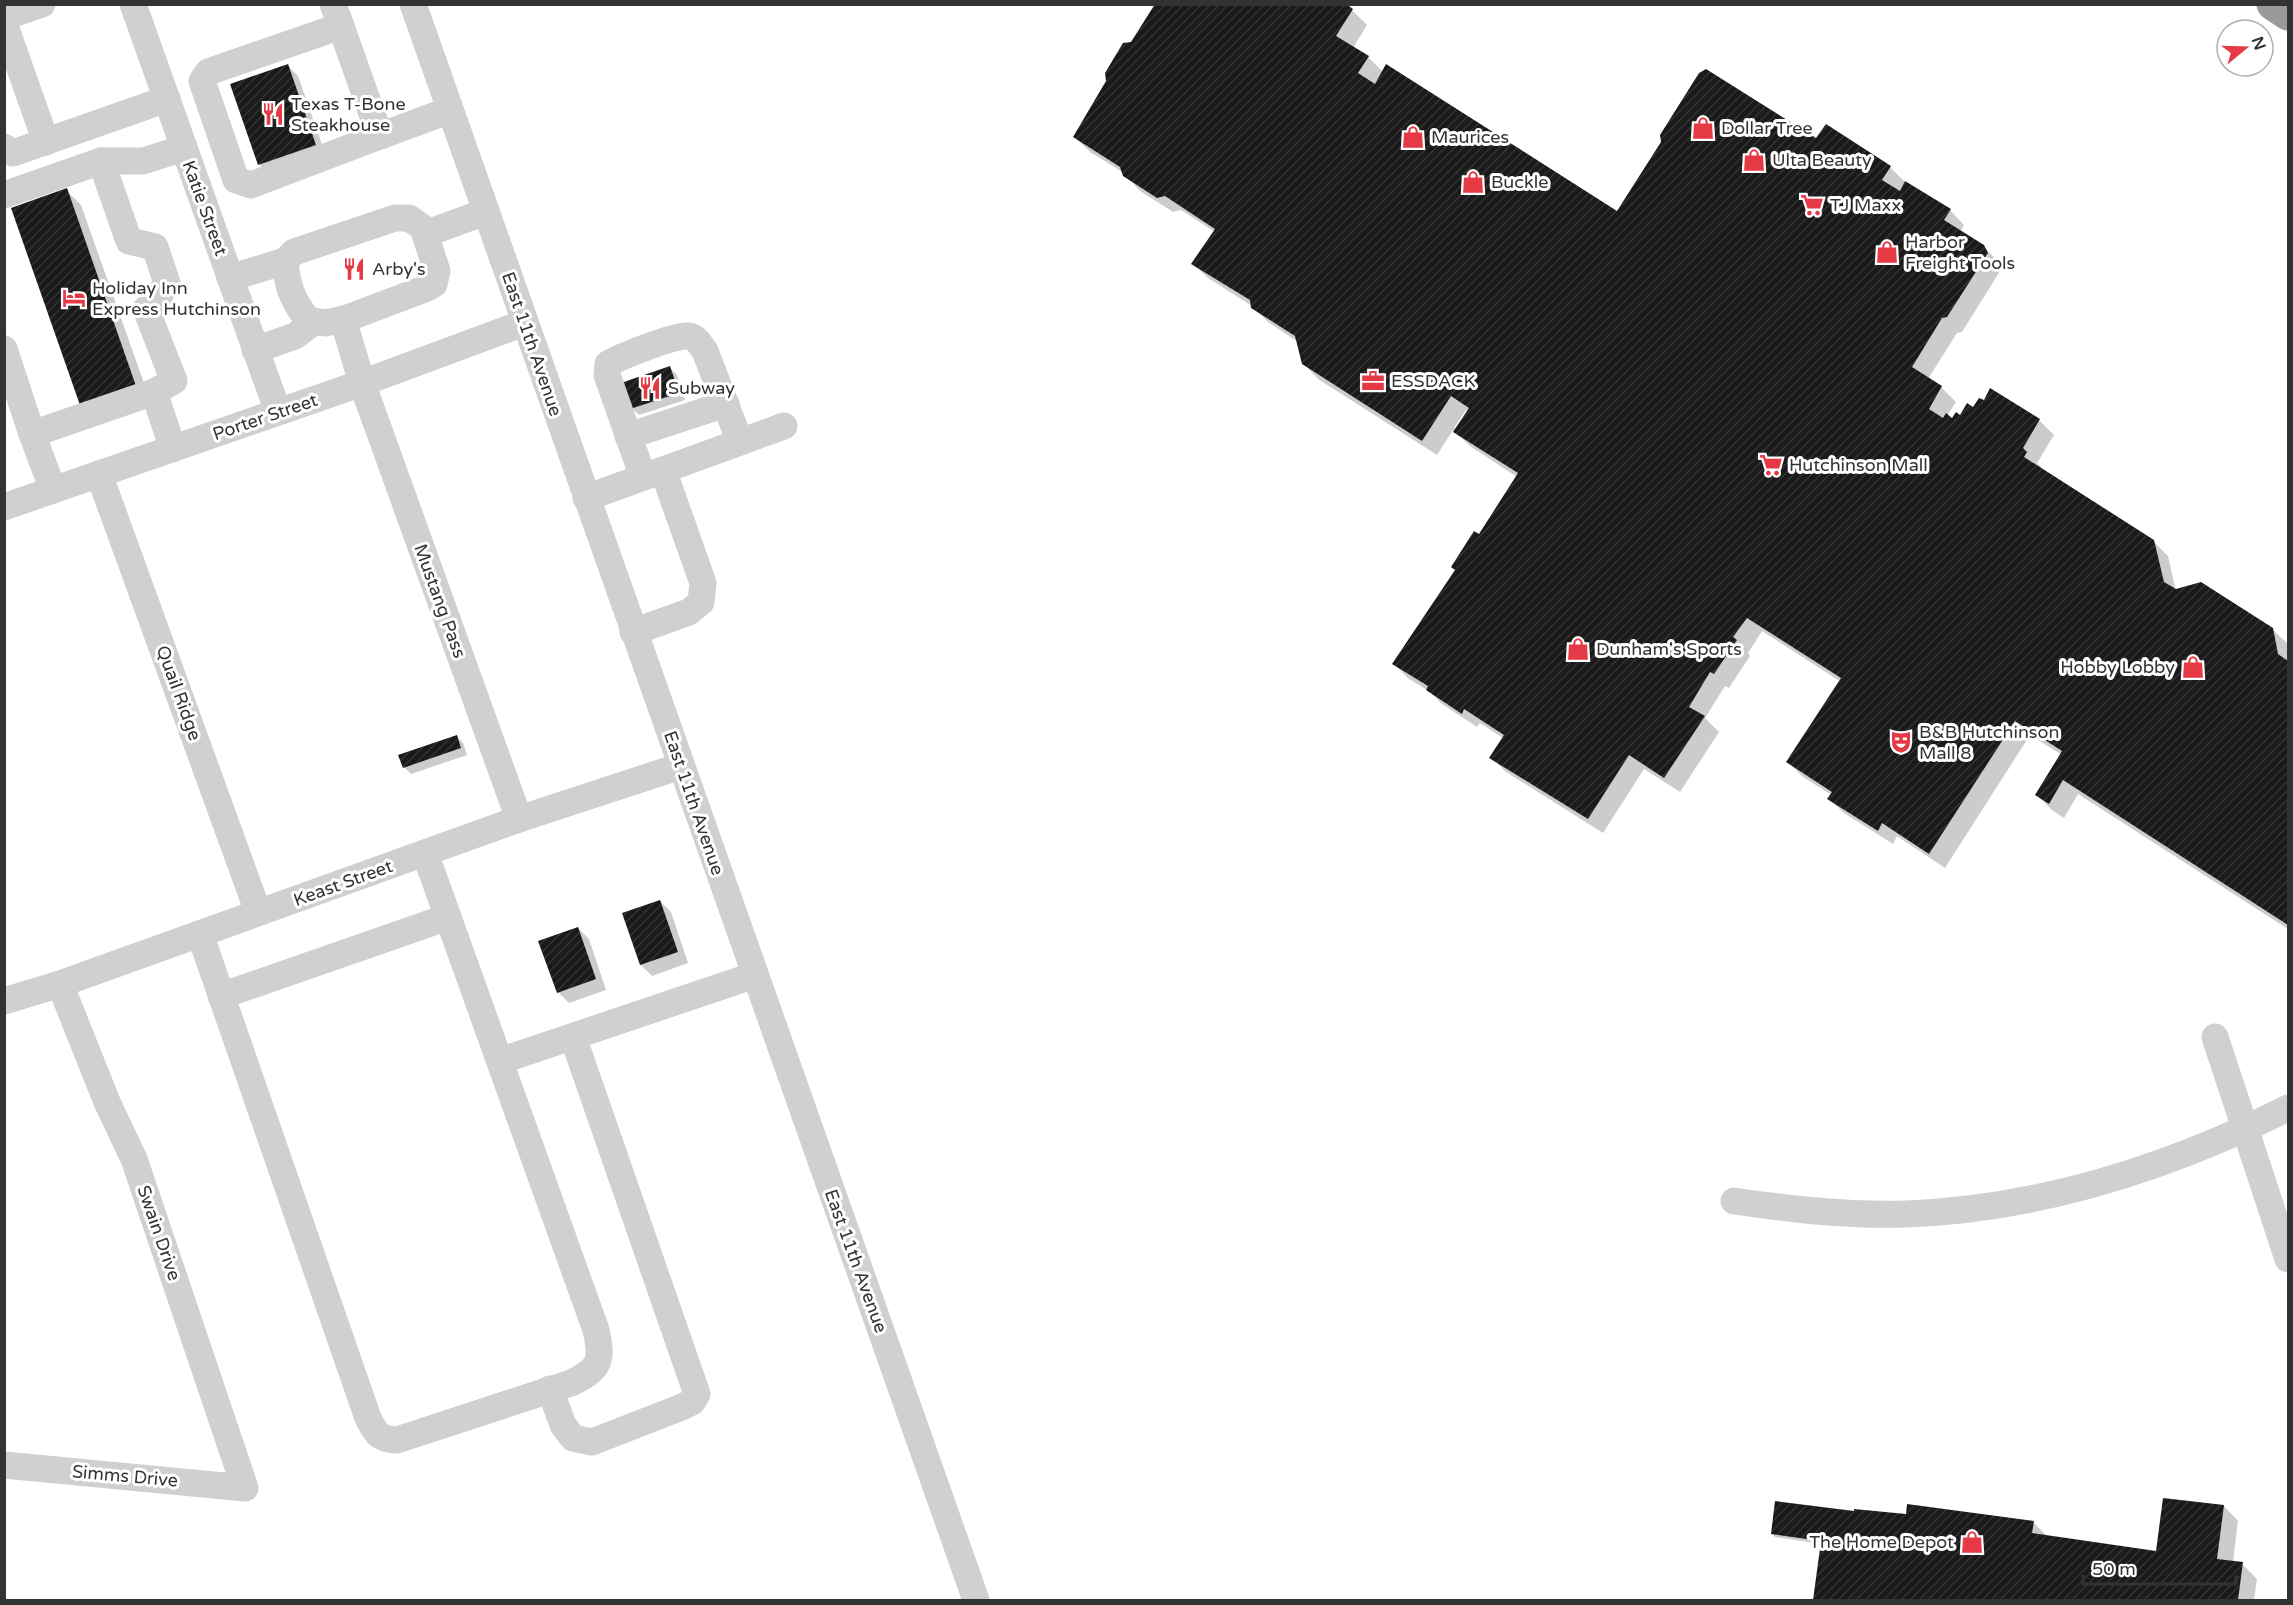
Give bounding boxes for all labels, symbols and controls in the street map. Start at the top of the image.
north arrow [2215,18,2275,78]
text: N [2247,34,2270,53]
place label: Texas T-Bone Steakhouse [291,93,406,136]
restaurant icon: Texas T-Bone Steakhouse [260,101,286,127]
shop icon: Dollar Tree [1690,115,1716,141]
place label: Dollar Tree [1721,117,1813,139]
shop icon: Maurices [1400,124,1426,150]
place label: Maurices [1431,126,1509,148]
shop icon: Ulta Beauty [1741,147,1767,173]
place label: Ulta Beauty [1772,149,1872,171]
street label: Katie Street [178,157,232,259]
shop icon: Buckle [1460,169,1486,195]
place label: Buckle [1491,171,1548,193]
supermarket icon: TJ Maxx [1799,192,1825,218]
place label: TJ Maxx [1830,194,1901,216]
place label: Harbor Freight Tools [1905,231,2015,274]
shop icon: Harbor Freight Tools [1874,239,1900,265]
restaurant icon: Arby's [341,256,367,282]
place label: Arby's [372,258,426,280]
street label: East 11th Avenue [497,269,567,419]
place label: Holiday Inn Express Hutchinson [92,277,261,320]
hotel icon: Holiday Inn Express Hutchinson [61,285,87,311]
office icon: ESSDACK [1360,368,1386,394]
place label: ESSDACK [1391,370,1476,392]
restaurant icon: Subway [637,375,663,401]
place label: Subway [668,377,735,399]
street label: Porter Street [210,389,321,445]
supermarket icon: Hutchinson Mall [1758,452,1784,478]
place label: Hutchinson Mall [1789,454,1928,476]
street label: Mustang Pass [409,541,471,661]
shop icon: Dunham's Sports [1565,636,1591,662]
place label: Dunham's Sports [1596,638,1742,660]
street label: Quail Ridge [152,643,206,743]
shop icon: Hobby Lobby [2180,654,2206,680]
place label: Hobby Lobby [2060,656,2175,678]
place label: B&B Hutchinson Mall 8 [1919,721,2059,764]
street label: East 11th Avenue [659,728,729,878]
theatre icon: B&B Hutchinson Mall 8 [1888,729,1914,755]
street label: Keast Street [290,855,396,911]
street label: Swain Drive [132,1183,186,1283]
street label: East 11th Avenue [820,1186,892,1336]
street label: Simms Drive [71,1460,179,1492]
shop icon: The Home Depot [1959,1529,1985,1555]
place label: The Home Depot [1809,1531,1954,1553]
scale bar [2083,1548,2236,1586]
text: 50 m [2092,1558,2136,1580]

